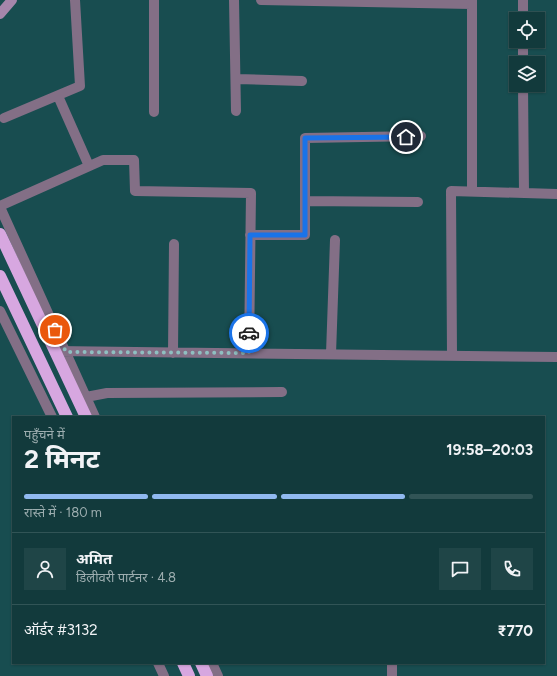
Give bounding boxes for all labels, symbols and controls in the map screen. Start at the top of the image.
map controls [509,12,545,92]
button: locate [509,12,545,48]
button: layers [509,56,545,92]
pin [389,120,423,154]
icon: home [395,126,417,148]
pin [38,313,72,347]
courier [229,313,269,353]
icon: bag [44,319,66,341]
icon: car [238,322,260,344]
text: पहुँचने में [24,427,65,442]
text: 19:58–20:03 [446,441,533,459]
text: 2 मिनट [24,443,100,475]
text: रास्ते में · 180 m [24,505,102,520]
button: person [24,548,66,590]
button: chat [439,548,481,590]
button: phone [491,548,533,590]
text: अमित [76,550,112,568]
text: डिलीवरी पार्टनर · 4.8 [76,570,176,585]
text: ऑर्डर #3132 [24,621,98,639]
text: ₹770 [498,622,533,640]

